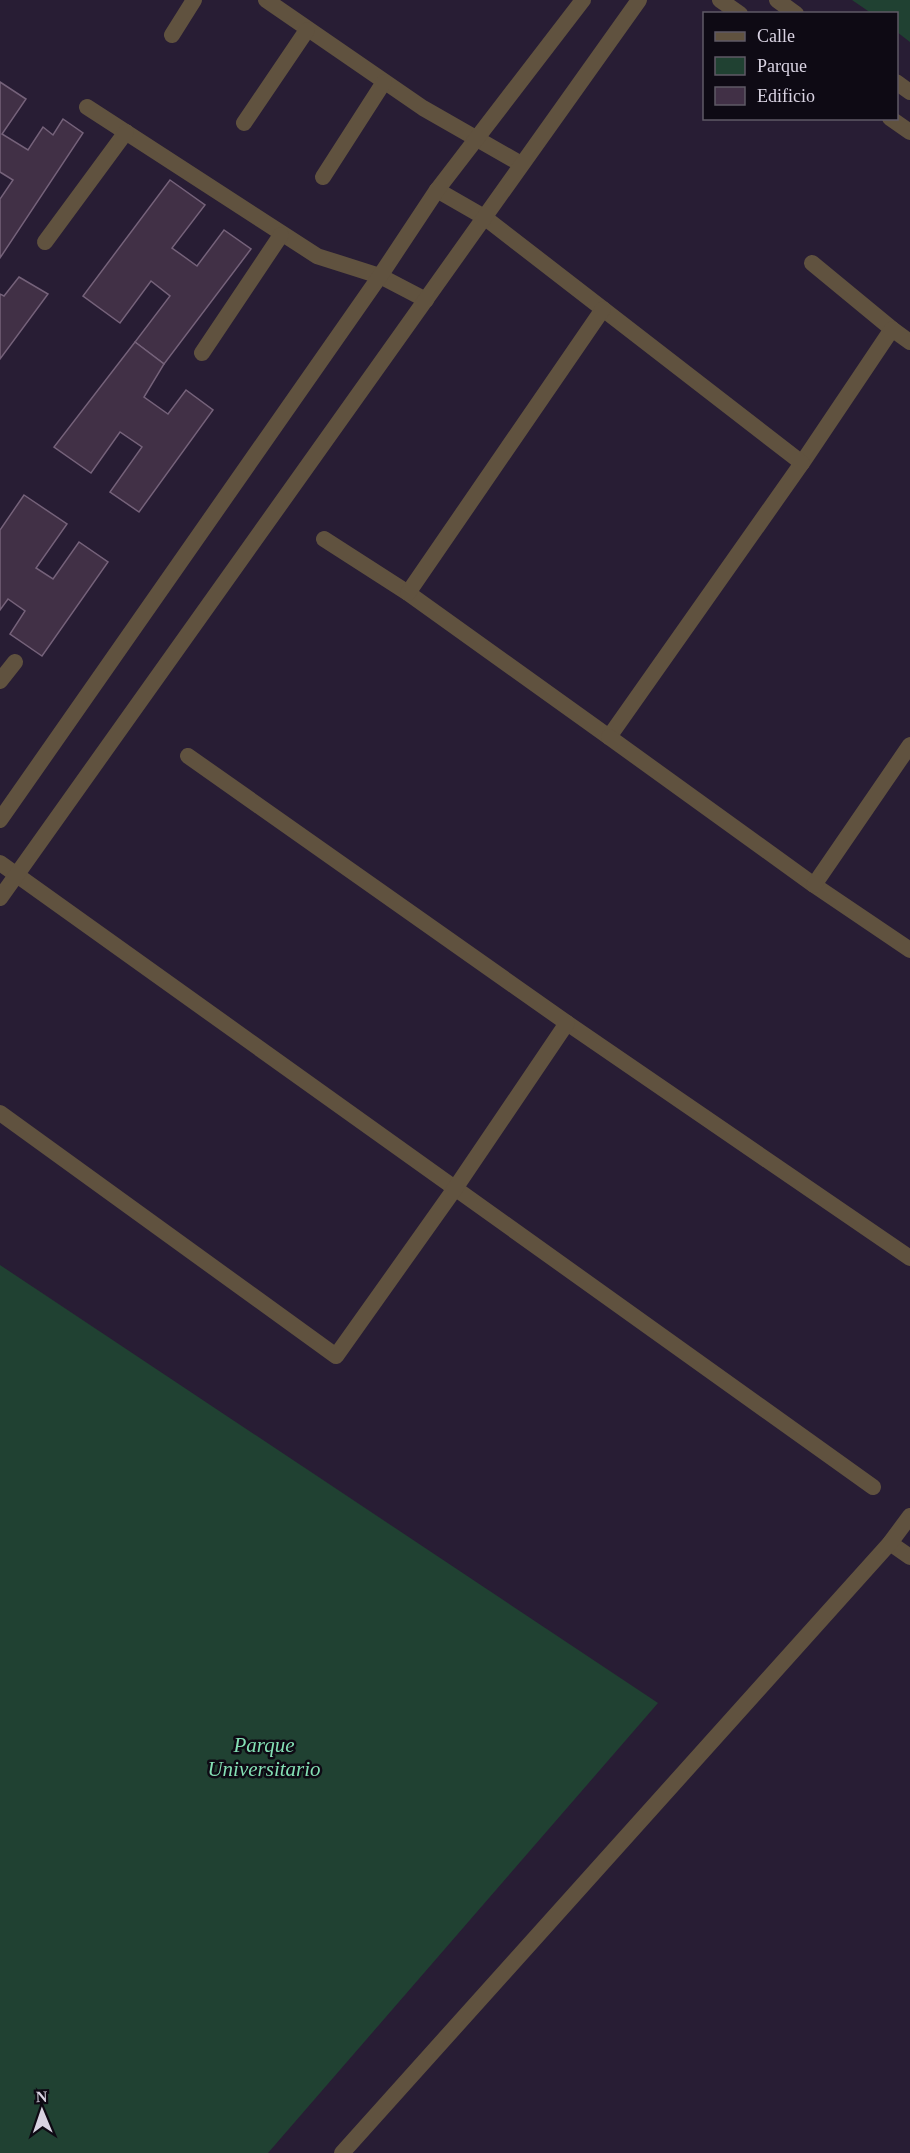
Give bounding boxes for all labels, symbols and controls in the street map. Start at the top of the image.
legend [703,12,898,120]
text: Calle [757,26,795,46]
text: Parque [757,56,807,76]
text: Edificio [757,86,815,106]
park label: Parque Universitario [207,1733,321,1781]
north arrow [12,2081,72,2141]
text: N [35,2088,48,2105]

